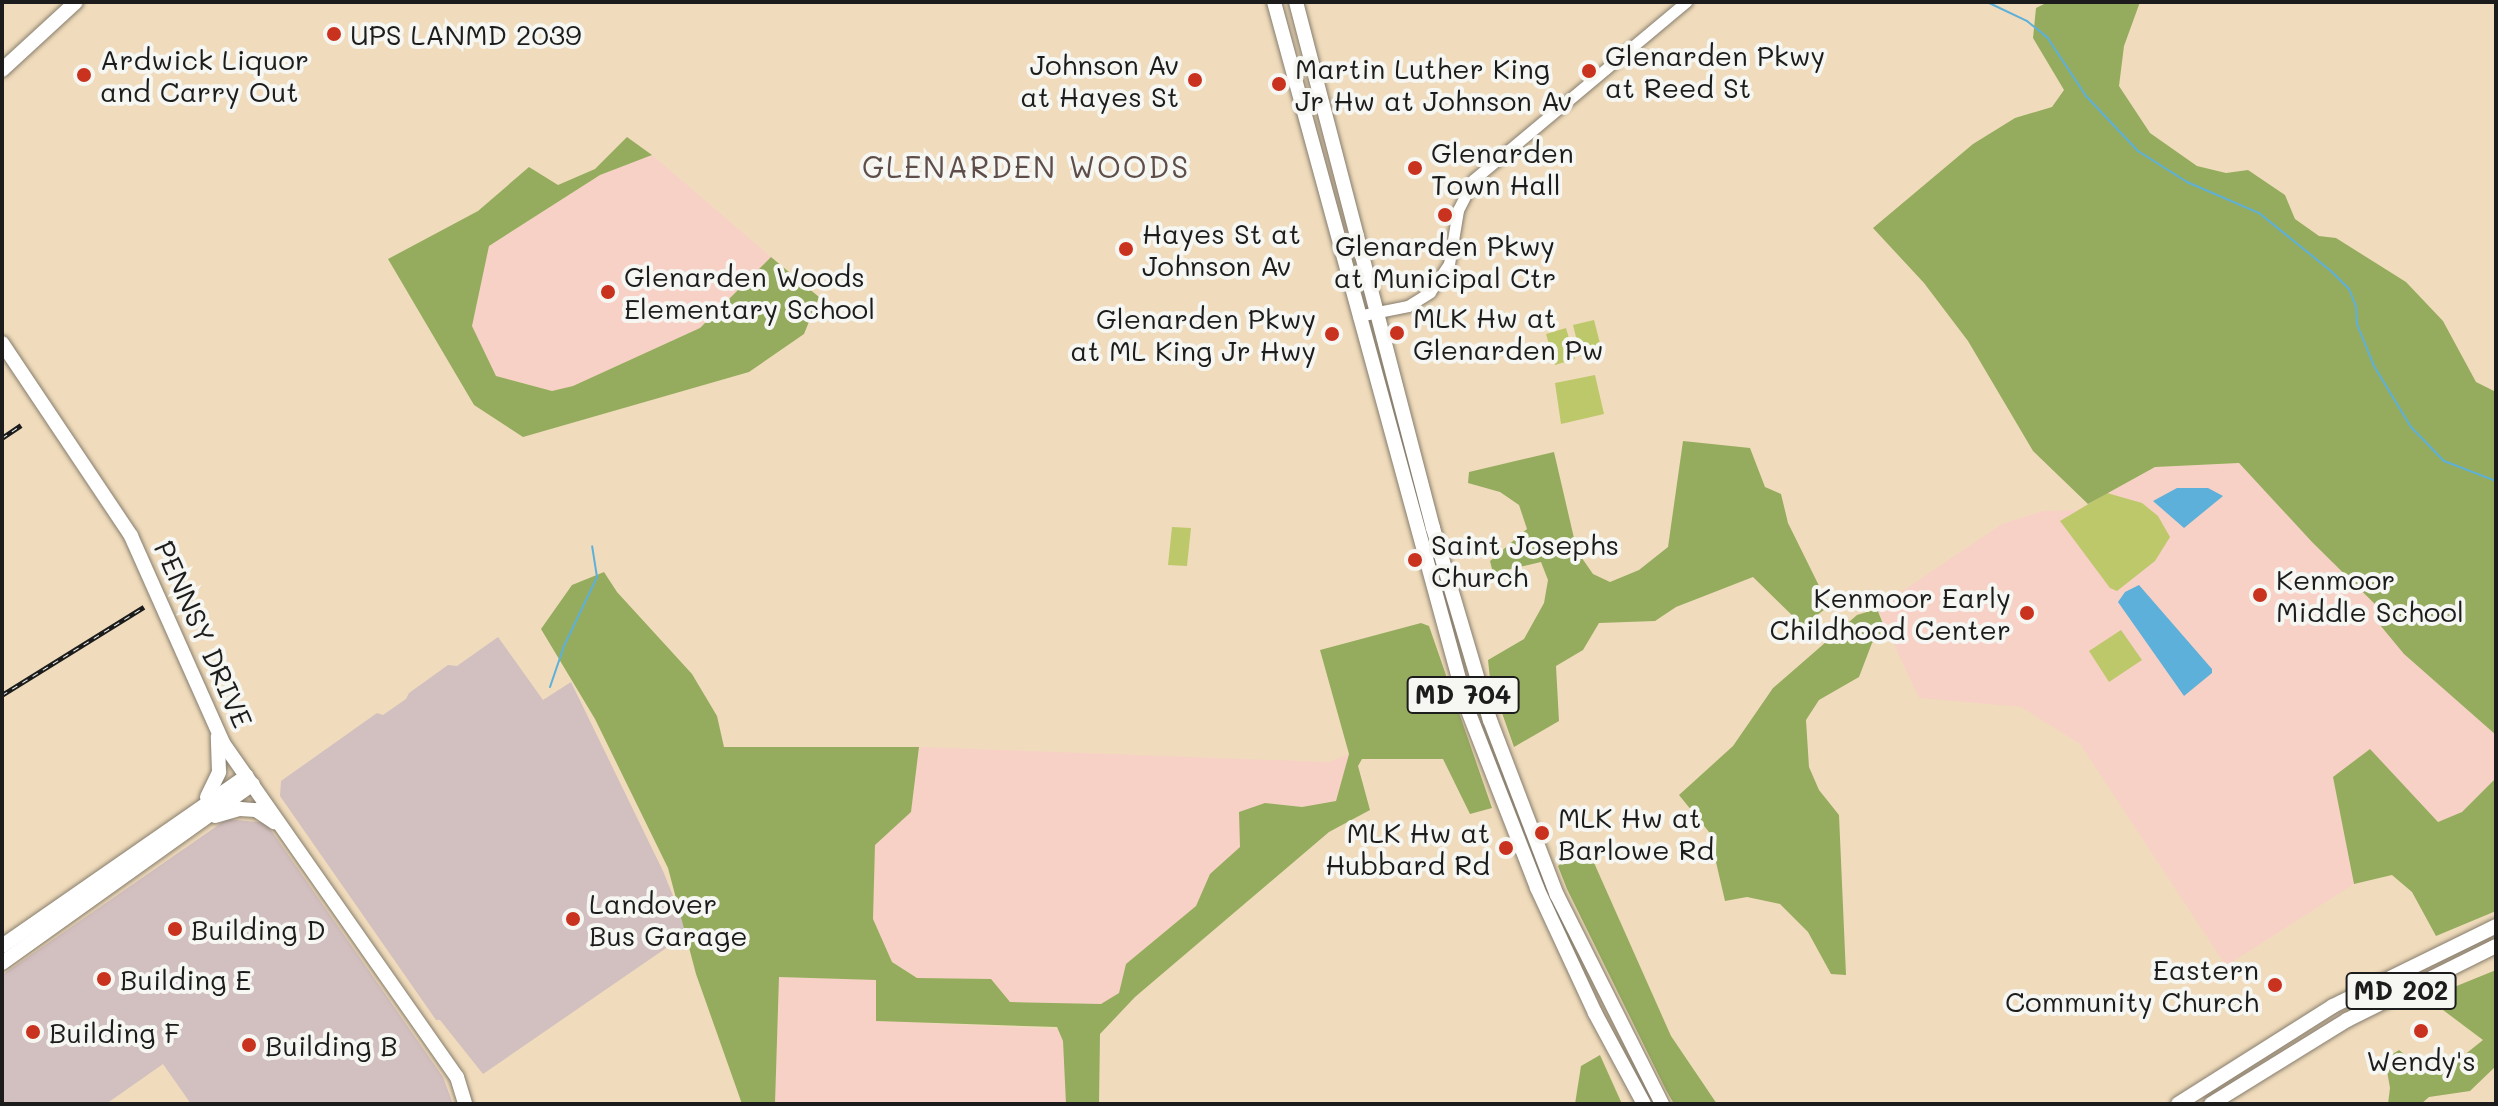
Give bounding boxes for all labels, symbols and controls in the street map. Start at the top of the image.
place label: UPS LANMD 2039 [350,17,582,51]
marker: UPS LANMD 2039 [325,25,343,43]
place label: Glenarden Pkwy at Reed St [1605,38,1825,104]
place label: Ardwick Liquor and Carry Out [100,42,309,108]
place label: Johnson Av at Hayes St [1020,47,1179,113]
place label: Martin Luther King Jr Hw at Johnson Av [1295,51,1572,117]
marker: Glenarden Pkwy at Reed St [1580,62,1598,80]
marker: Ardwick Liquor and Carry Out [75,66,93,84]
marker: Johnson Av at Hayes St [1186,71,1204,89]
marker: Martin Luther King Jr Hw at Johnson Av [1270,75,1288,93]
place label: Glenarden Town Hall [1431,135,1574,201]
district label: GLENARDEN WOODS [862,148,1190,184]
marker: Glenarden Town Hall [1406,159,1424,177]
marker: Glenarden Pkwy at Municipal Ctr [1436,206,1454,224]
place label: Hayes St at Johnson Av [1142,216,1301,282]
place label: Glenarden Pkwy at Municipal Ctr [1334,228,1556,294]
marker: Hayes St at Johnson Av [1117,240,1135,258]
place label: Glenarden Woods Elementary School [624,259,875,325]
marker: Glenarden Woods Elementary School [599,283,617,301]
place label: MLK Hw at Glenarden Pw [1413,300,1604,366]
place label: Glenarden Pkwy at ML King Jr Hwy [1070,301,1316,367]
marker: MLK Hw at Glenarden Pw [1388,324,1406,342]
marker: Glenarden Pkwy at ML King Jr Hwy [1323,325,1341,343]
place label: Saint Josephs Church [1431,527,1619,593]
street label: PENNSY DRIVE [148,535,260,733]
marker: Saint Josephs Church [1406,551,1424,569]
place label: Kenmoor Middle School [2276,562,2464,628]
place label: Kenmoor Early Childhood Center [1770,580,2011,646]
marker: Kenmoor Middle School [2251,586,2269,604]
marker: Kenmoor Early Childhood Center [2018,604,2036,622]
road number: MD 704 [1405,673,1521,717]
place label: MLK Hw at Barlowe Rd [1558,800,1714,866]
place label: MLK Hw at Hubbard Rd [1325,815,1490,881]
marker: MLK Hw at Barlowe Rd [1533,824,1551,842]
marker: MLK Hw at Hubbard Rd [1497,839,1515,857]
place label: Landover Bus Garage [589,886,748,952]
marker: Landover Bus Garage [564,910,582,928]
place label: Building D [191,912,326,946]
marker: Building D [166,920,184,938]
place label: Eastern Community Church [2005,952,2259,1018]
place label: Building E [120,962,251,996]
road number: MD 202 [2345,969,2457,1013]
marker: Building E [95,970,113,988]
marker: Eastern Community Church [2266,976,2284,994]
place label: Building F [49,1015,180,1049]
marker: Wendy's [2412,1022,2430,1040]
marker: Building F [24,1023,42,1041]
place label: Building B [265,1028,398,1062]
marker: Building B [240,1036,258,1054]
place label: Wendy's [2366,1043,2476,1077]

